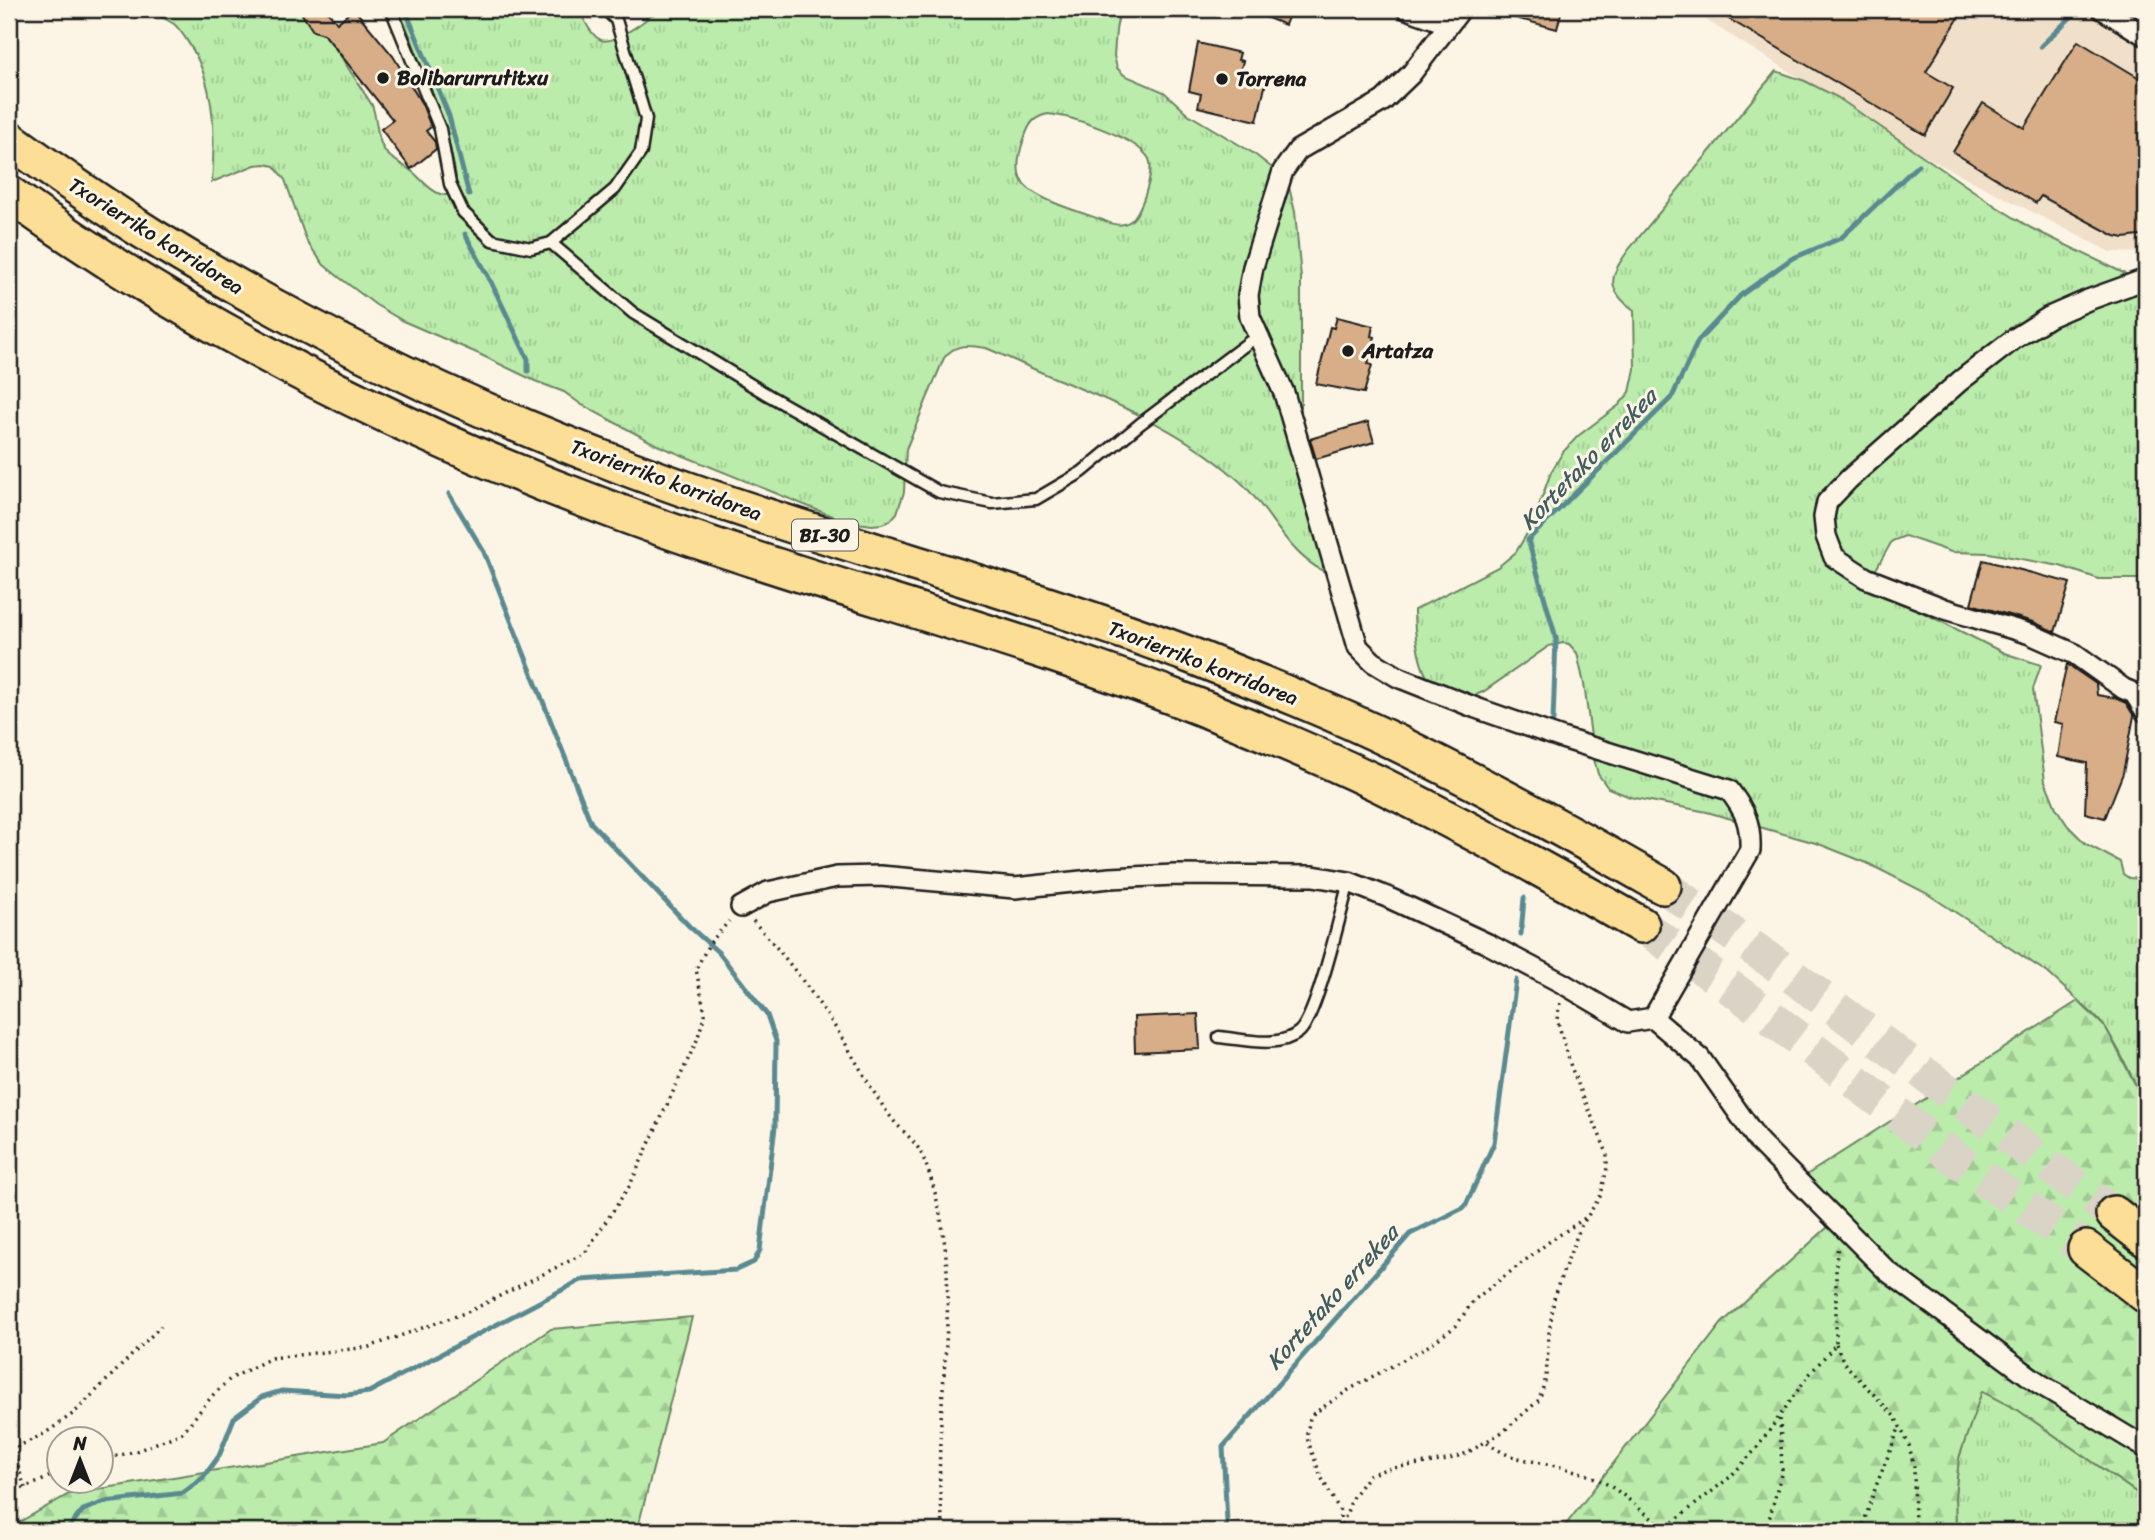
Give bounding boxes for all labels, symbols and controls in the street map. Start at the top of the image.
place label: Bolibarurrutitxu [397,59,549,97]
place label: Torrena [1236,60,1307,98]
marker: Bolibarurrutitxu [375,70,391,86]
marker: Torrena [1214,71,1230,87]
street label: Txorierriko korridorea [60,166,252,306]
place label: Artatza [1361,332,1435,370]
marker: Artatza [1340,343,1356,359]
water label: Kortetako errekea [1509,376,1670,540]
street label: Txorierriko korridorea [565,428,768,532]
road number: BI-30 [792,520,858,550]
street label: Txorierriko korridorea [1102,609,1304,717]
water label: Kortetako errekea [1255,1212,1412,1380]
north arrow [46,1424,116,1494]
text: N [72,1427,87,1460]

